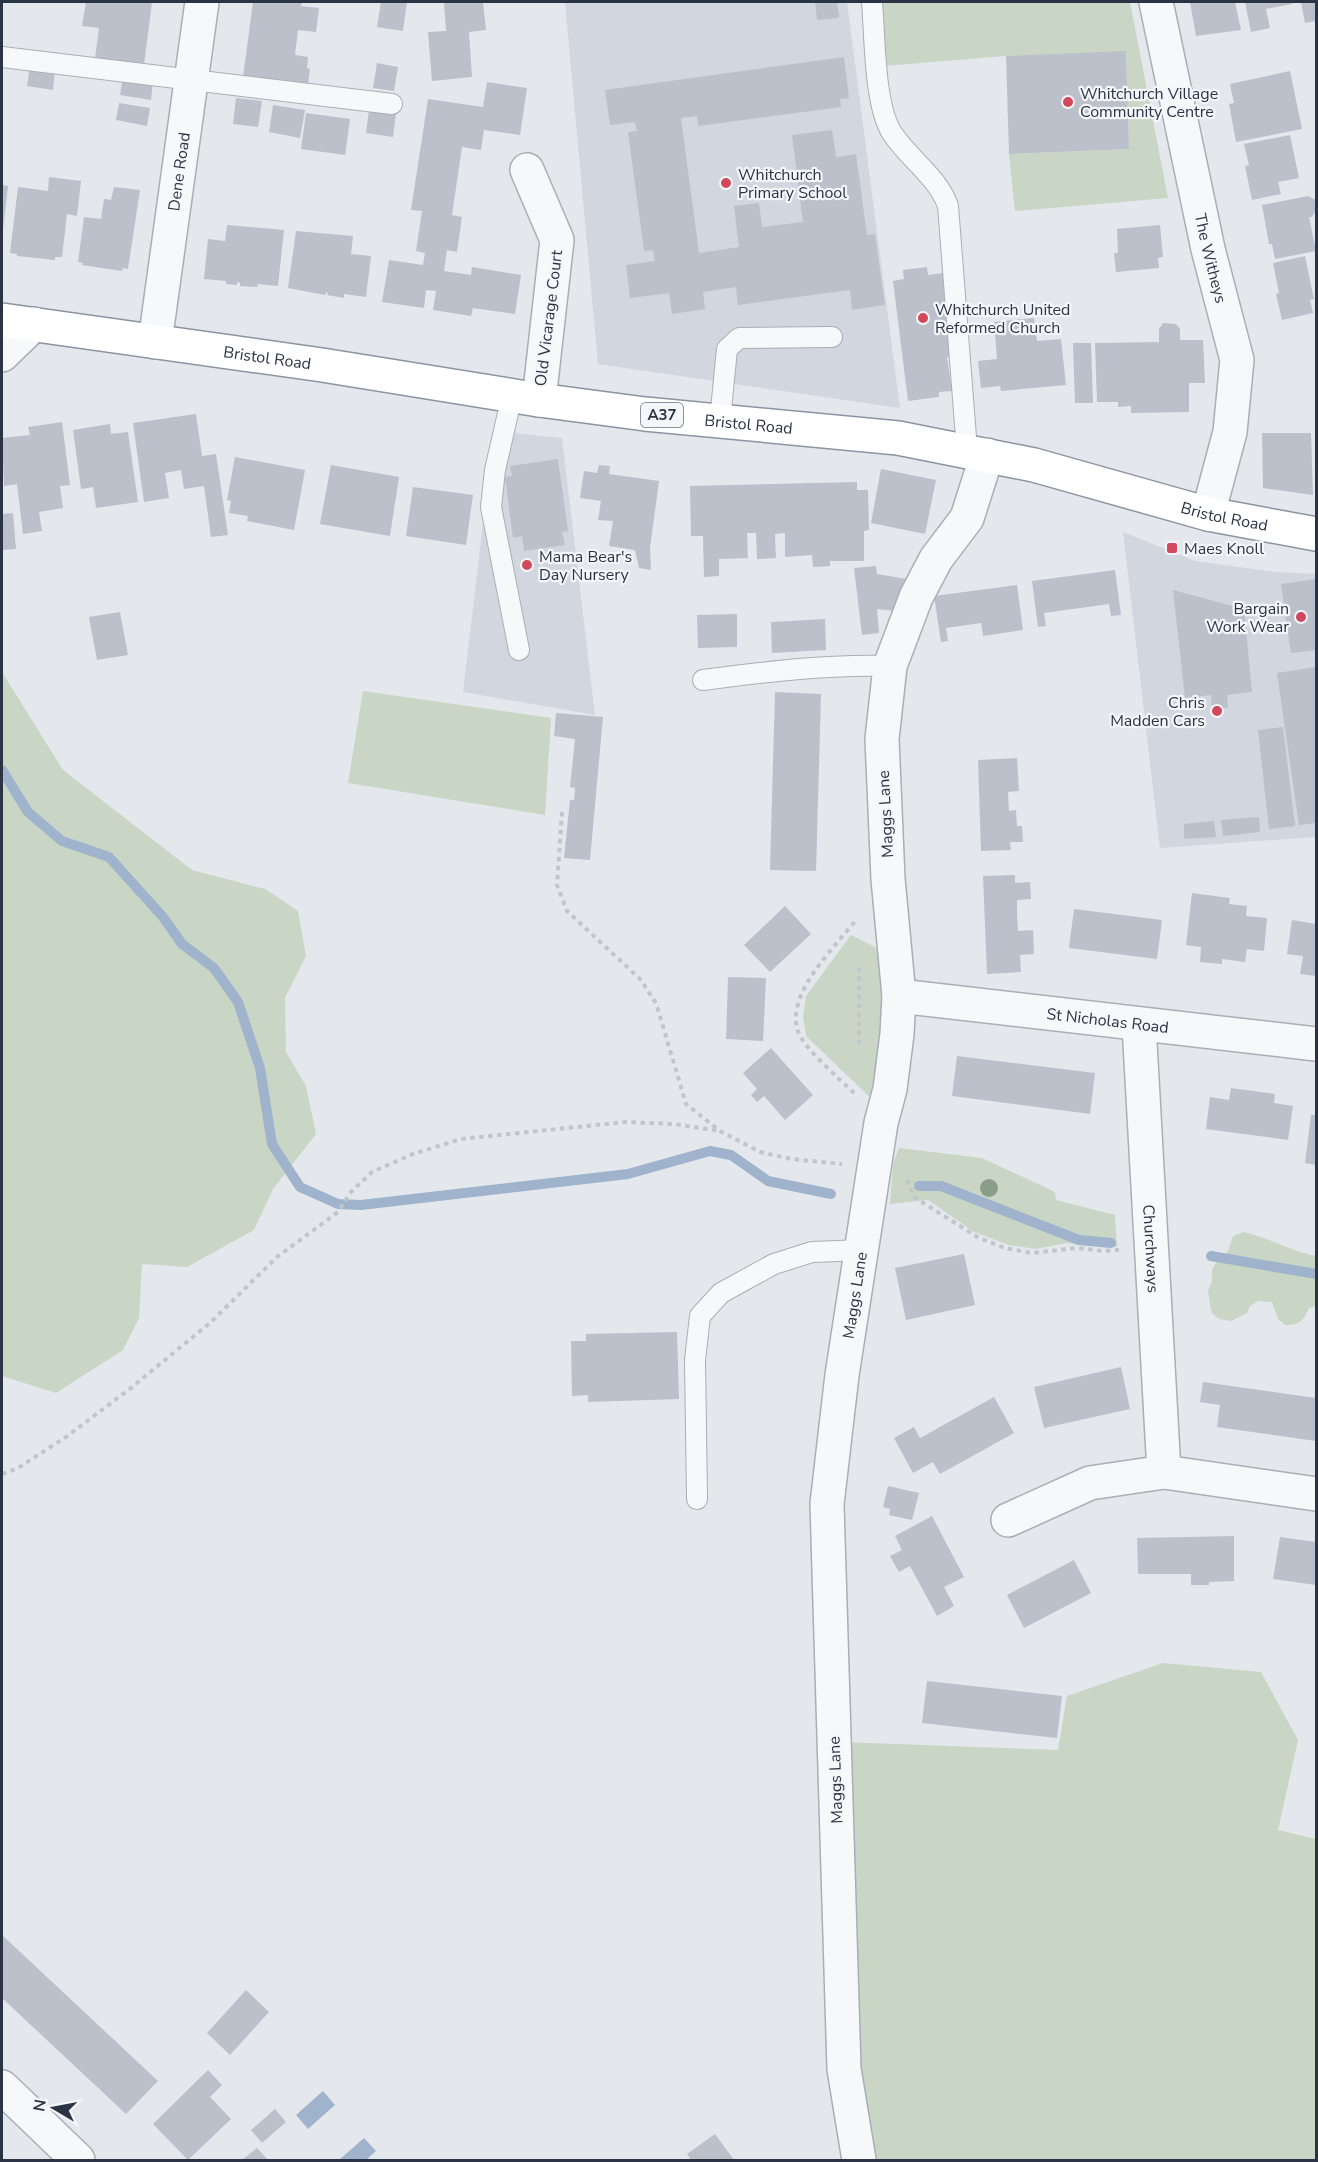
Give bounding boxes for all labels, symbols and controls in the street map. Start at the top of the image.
place label: Whitchurch Village Community Centre [1080,83,1218,123]
marker: Whitchurch Village Community Centre [1061,95,1075,109]
street label: Dene Road [163,131,196,213]
place label: Whitchurch Primary School [738,164,847,204]
marker: Whitchurch Primary School [719,176,733,190]
street label: The Witheys [1189,211,1232,306]
street label: Old Vicarage Court [530,248,568,387]
place label: Whitchurch United Reformed Church [935,299,1070,339]
marker: Whitchurch United Reformed Church [916,311,930,325]
street label: Bristol Road [222,341,313,375]
road number: A37 [641,403,683,427]
street label: Bristol Road [703,410,794,440]
street label: Bristol Road [1178,497,1270,537]
place label: Maes Knoll [1184,538,1264,560]
marker: Maes Knoll [1165,541,1179,555]
place label: Mama Bear's Day Nursery [539,546,632,586]
marker: Mama Bear's Day Nursery [520,558,534,572]
place label: Bargain Work Wear [1206,598,1289,638]
marker: Bargain Work Wear [1294,610,1308,624]
place label: Chris Madden Cars [1110,692,1205,732]
marker: Chris Madden Cars [1210,704,1224,718]
street label: Maggs Lane [873,770,899,858]
street label: St Nicholas Road [1045,1003,1170,1039]
street label: Churchways [1137,1204,1164,1293]
street label: Maggs Lane [838,1250,873,1340]
street label: Maggs Lane [823,1736,849,1824]
north arrow [24,2078,84,2138]
text: N [28,2098,52,2113]

